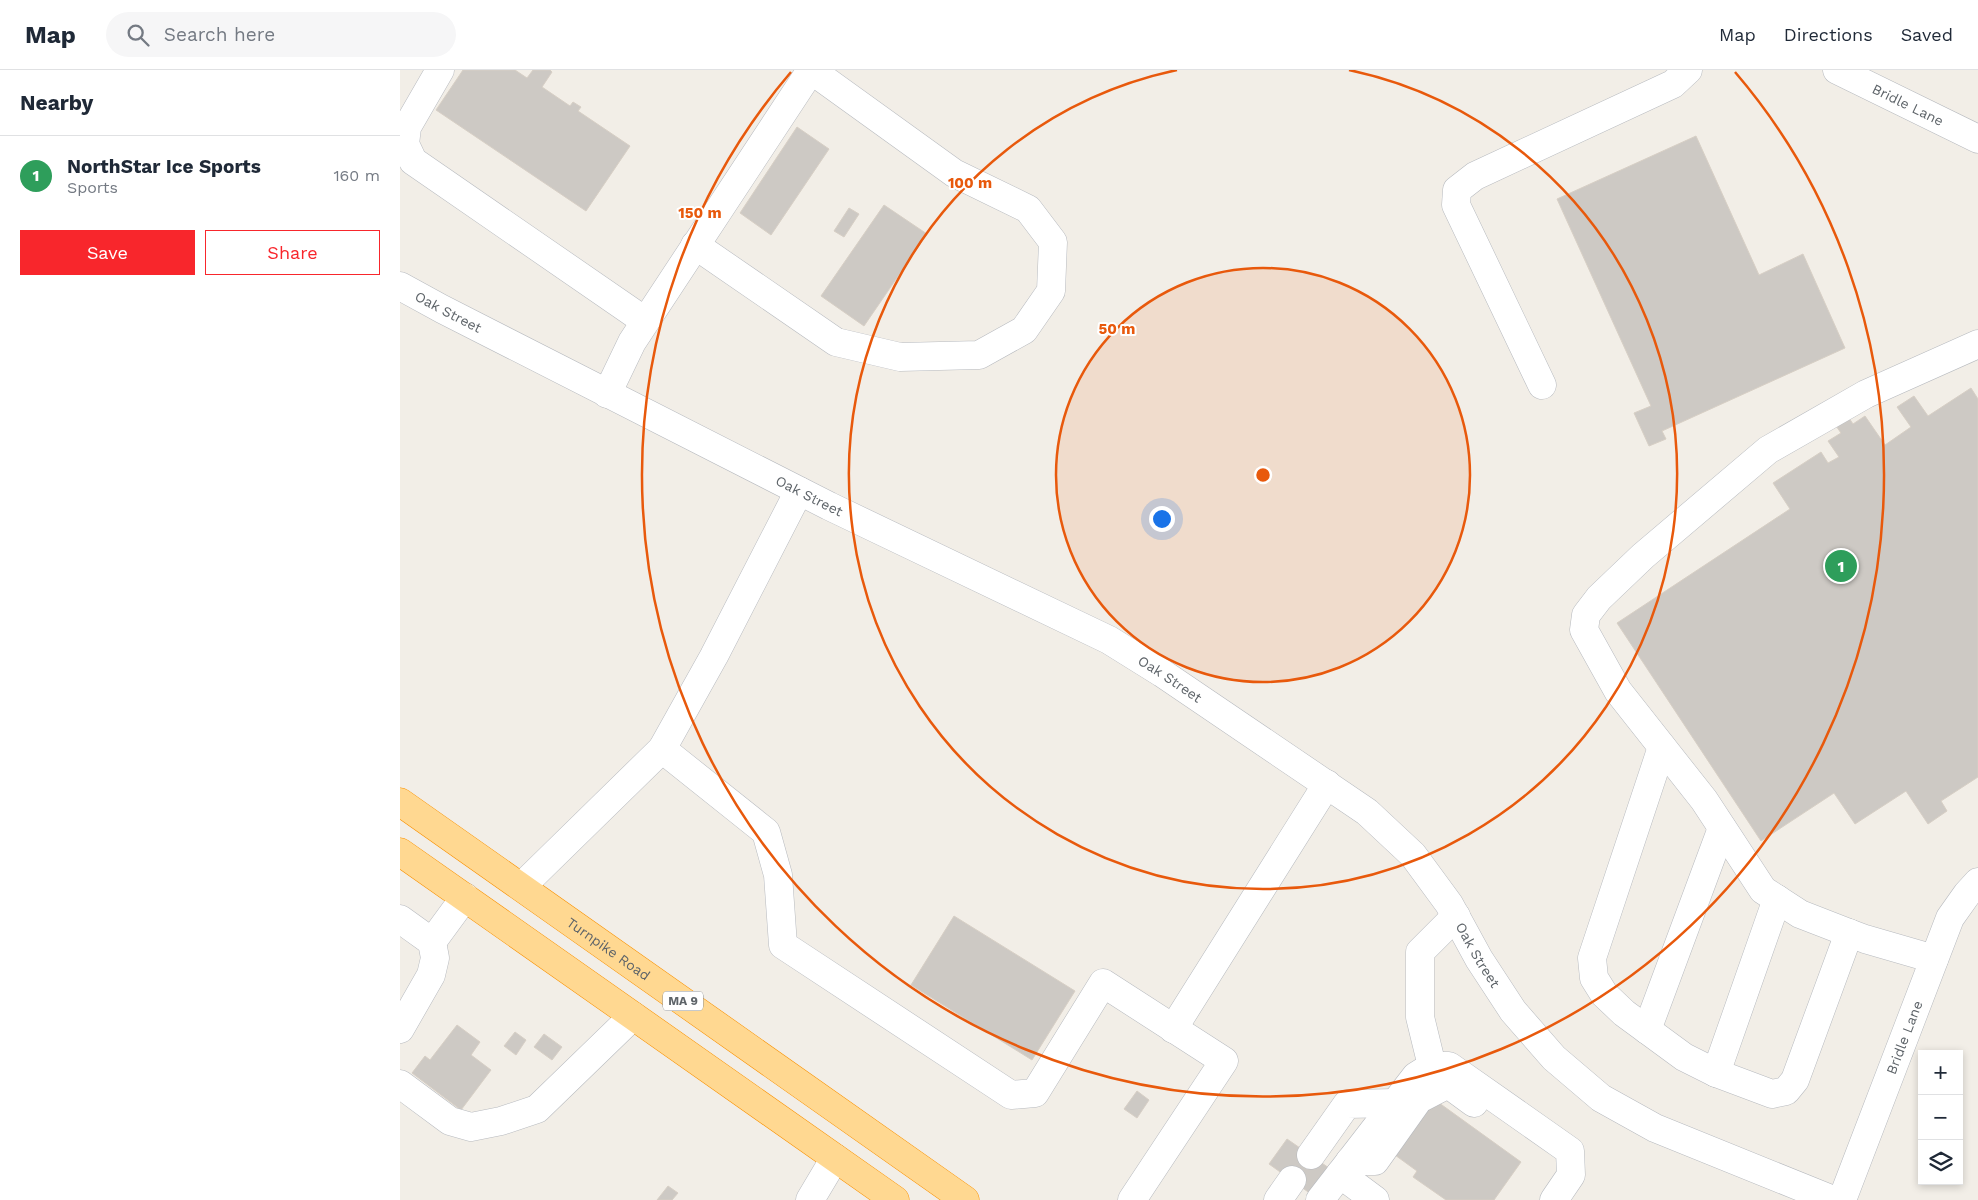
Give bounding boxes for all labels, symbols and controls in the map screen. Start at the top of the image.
search box [106,12,456,57]
text: Map [25,21,76,49]
icon: search [124,21,152,49]
text: Search here [164,23,275,46]
text: Map [1719,24,1756,45]
text: Directions [1784,24,1873,45]
text: Saved [1901,24,1953,45]
street label: Bridle Lane [1870,80,1946,129]
text: Nearby [20,90,93,115]
text: NorthStar Ice Sports [67,155,261,178]
text: 1 [33,166,39,185]
text: 160 m [333,166,380,185]
text: 100 m [948,174,992,192]
text: Sports [67,178,118,197]
text: 150 m [678,204,722,222]
button: Save [20,230,195,275]
button: Share [205,230,380,275]
street label: Oak Street [412,288,485,336]
text: 50 m [1099,320,1135,338]
centre of rings [1254,466,1272,484]
street label: Oak Street [773,472,846,519]
your location [1149,506,1175,532]
pin: 1 [1825,547,1857,585]
street label: Oak Street [1135,652,1205,706]
street label: Turnpike Road [564,914,653,984]
street label: Oak Street [1453,920,1504,991]
road number: MA 9 [663,991,703,1010]
street label: Bridle Lane [1883,998,1926,1077]
map controls [1918,1050,1963,1185]
button: + [1918,1050,1963,1095]
button: − [1918,1095,1963,1140]
button: layers [1918,1140,1963,1185]

